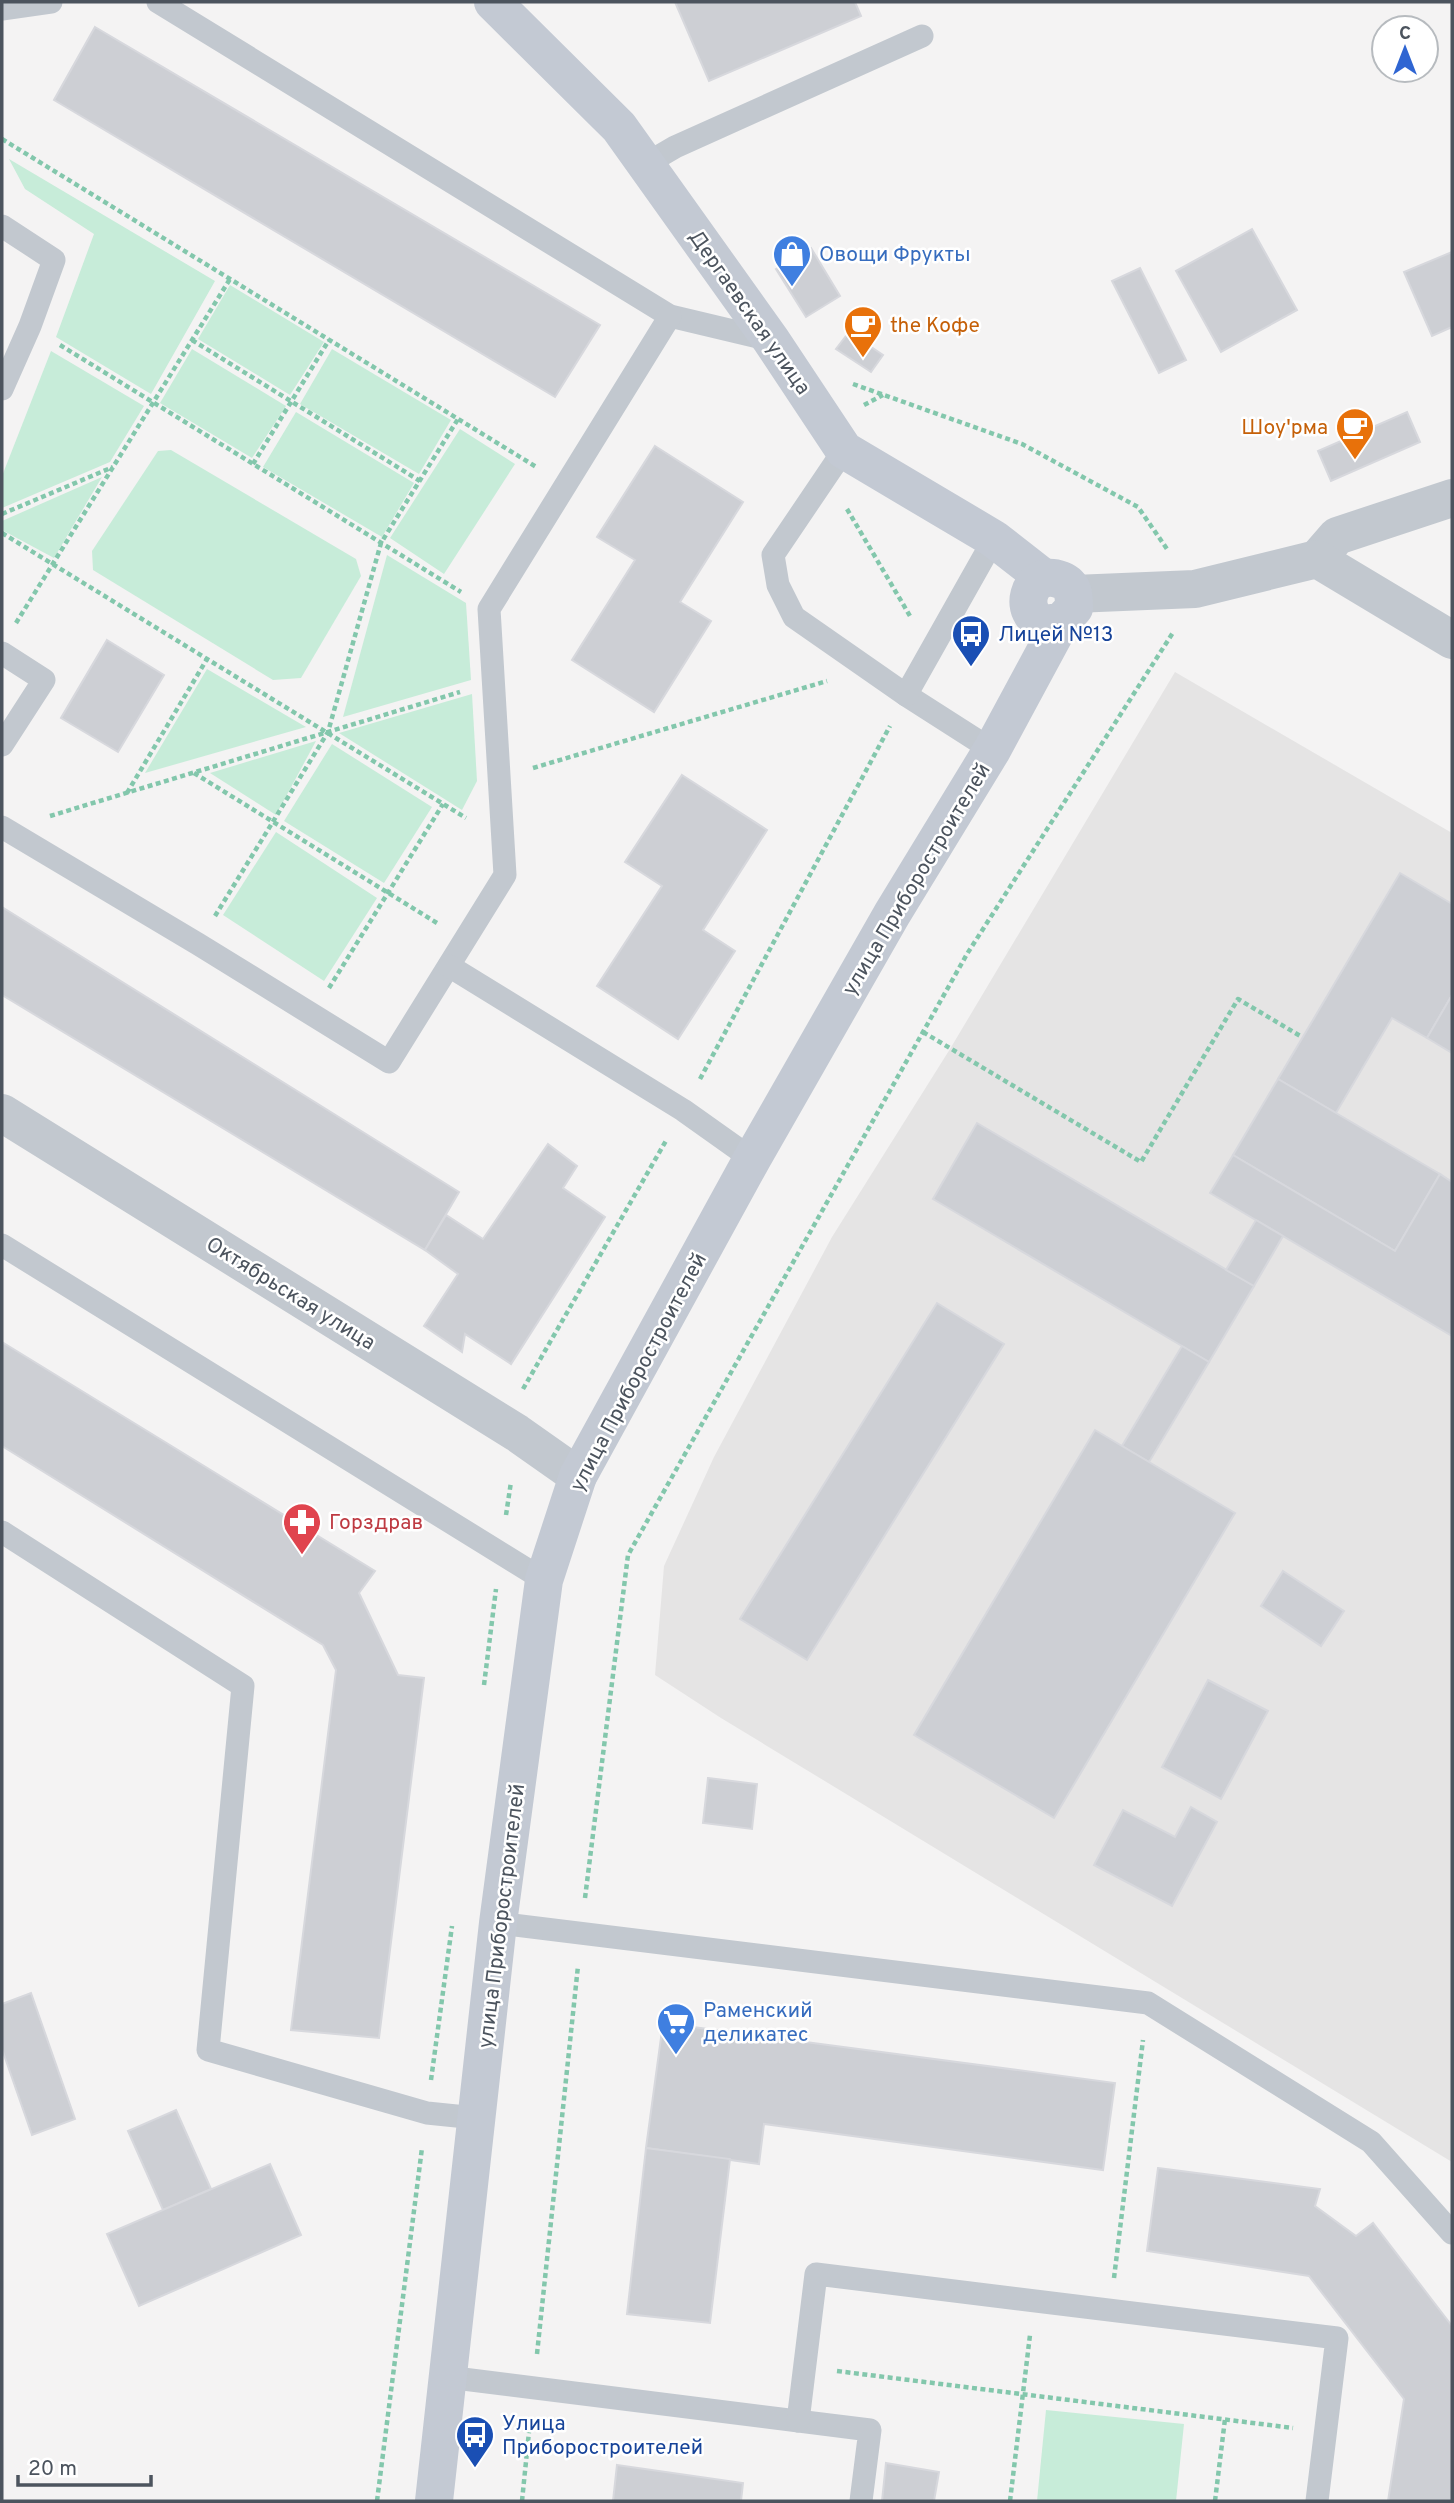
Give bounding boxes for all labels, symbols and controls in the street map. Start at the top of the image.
north arrow [1370,14,1440,84]
text: С [1399,22,1411,46]
street label: Дергаевская улица [682,225,816,401]
shop icon: Овощи Фрукты [771,233,813,288]
place label: Овощи Фрукты [819,242,970,269]
cafe icon: the Кофе [842,304,884,359]
place label: the Кофе [890,313,980,340]
cafe icon: Шоу'рма [1334,406,1376,461]
place label: Шоу'рма [1241,415,1328,442]
bus stop icon: Лицей №13 [950,613,992,668]
place label: Лицей №13 [998,622,1113,649]
street label: улица Приборостроителей [837,759,997,1001]
street label: Октябрьская улица [201,1231,380,1357]
street label: улица Приборостроителей [565,1249,714,1497]
pharmacy icon: Горздрав [281,1501,323,1556]
place label: Горздрав [329,1510,423,1537]
street label: улица Приборостроителей [473,1782,532,2050]
place label: Раменский деликатес [703,1998,813,2049]
supermarket icon: Раменский деликатес [655,2001,697,2056]
place label: Улица Приборостроителей [502,2411,703,2462]
bus stop icon: Улица Приборостроителей [454,2414,496,2469]
scale bar [18,2444,150,2488]
text: 20 m [28,2456,77,2483]

